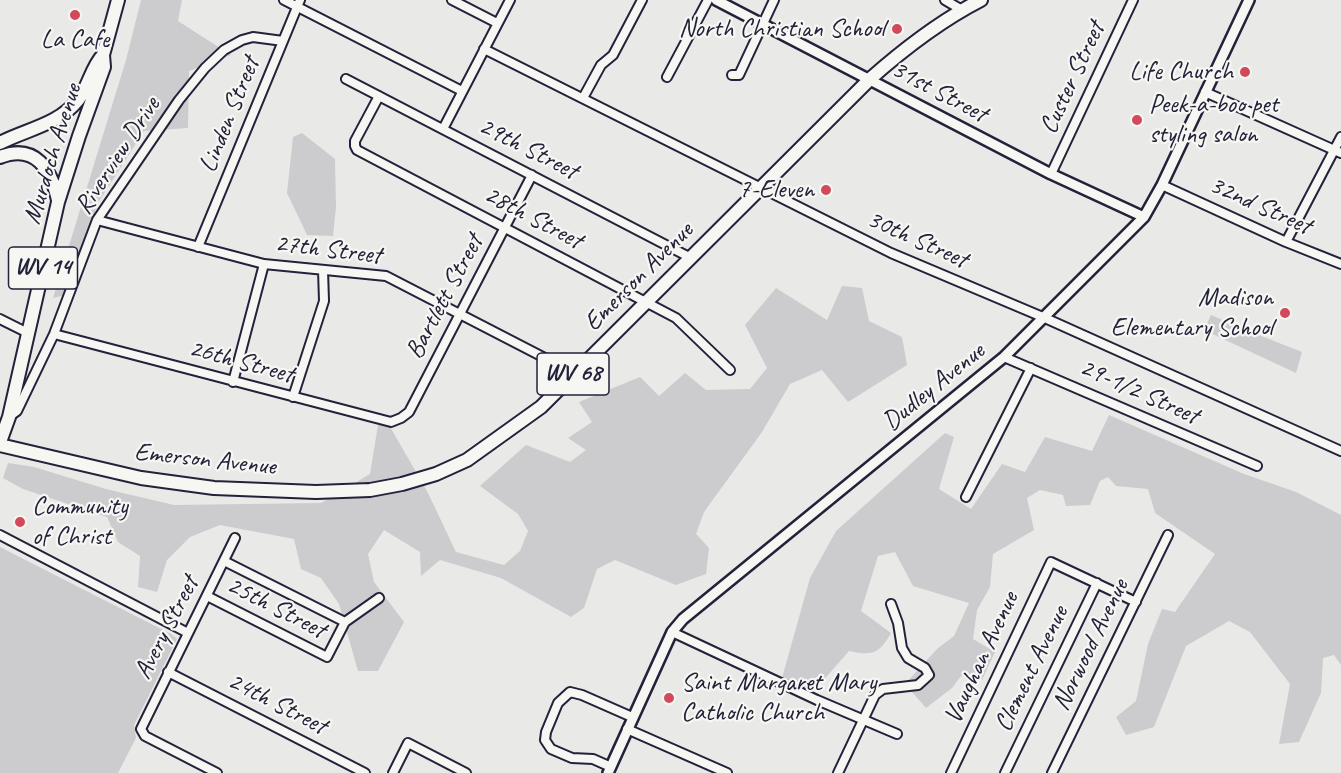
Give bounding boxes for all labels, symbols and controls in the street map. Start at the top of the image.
marker: La Cafe [68,8,82,22]
place label: North Christian School [679,13,885,45]
street label: Custer Street [1034,17,1112,139]
marker: North Christian School [890,22,904,36]
place label: La Cafe [41,24,109,56]
street label: Linden Street [193,53,267,177]
street label: 31st Street [886,54,992,130]
place label: Life Church [1129,56,1233,88]
marker: Life Church [1238,65,1252,79]
street label: Murdoch Avenue [17,80,89,228]
place label: Peek-a-boo pet styling salon [1149,89,1278,150]
street label: Riverview Drive [68,91,168,221]
street label: 29th Street [473,111,583,187]
marker: Peek-a-boo pet styling salon [1130,113,1144,127]
street label: 32nd Street [1204,170,1316,242]
place label: 7-Eleven [738,174,814,206]
street label: 28th Street [479,179,587,257]
marker: 7-Eleven [819,183,833,197]
street label: 30th Street [862,204,972,276]
street label: Emerson Avenue [578,216,700,338]
street label: 27th Street [273,228,383,272]
street label: Bartlett Street [399,230,491,364]
road number: WV 14 [9,247,78,289]
place label: Madison Elementary School [1111,282,1273,344]
marker: Madison Elementary School [1278,306,1292,320]
street label: 26th Street [185,333,297,391]
street label: Dudley Avenue [877,336,991,438]
street label: 29-1/2 Street [1075,352,1203,432]
road number: WV 68 [537,353,609,395]
street label: Emerson Avenue [133,437,277,483]
place label: Community of Christ [32,491,128,552]
marker: Community of Christ [13,515,27,529]
street label: 25th Street [221,570,331,646]
street label: Avery Street [128,571,206,685]
street label: Norwood Avenue [1046,574,1136,716]
street label: Vaughan Avenue [938,587,1026,729]
street label: Clement Avenue [988,601,1076,737]
street label: 24th Street [222,666,332,742]
place label: Saint Margaret Mary Catholic Church [681,667,876,728]
marker: Saint Margaret Mary Catholic Church [662,691,676,705]

